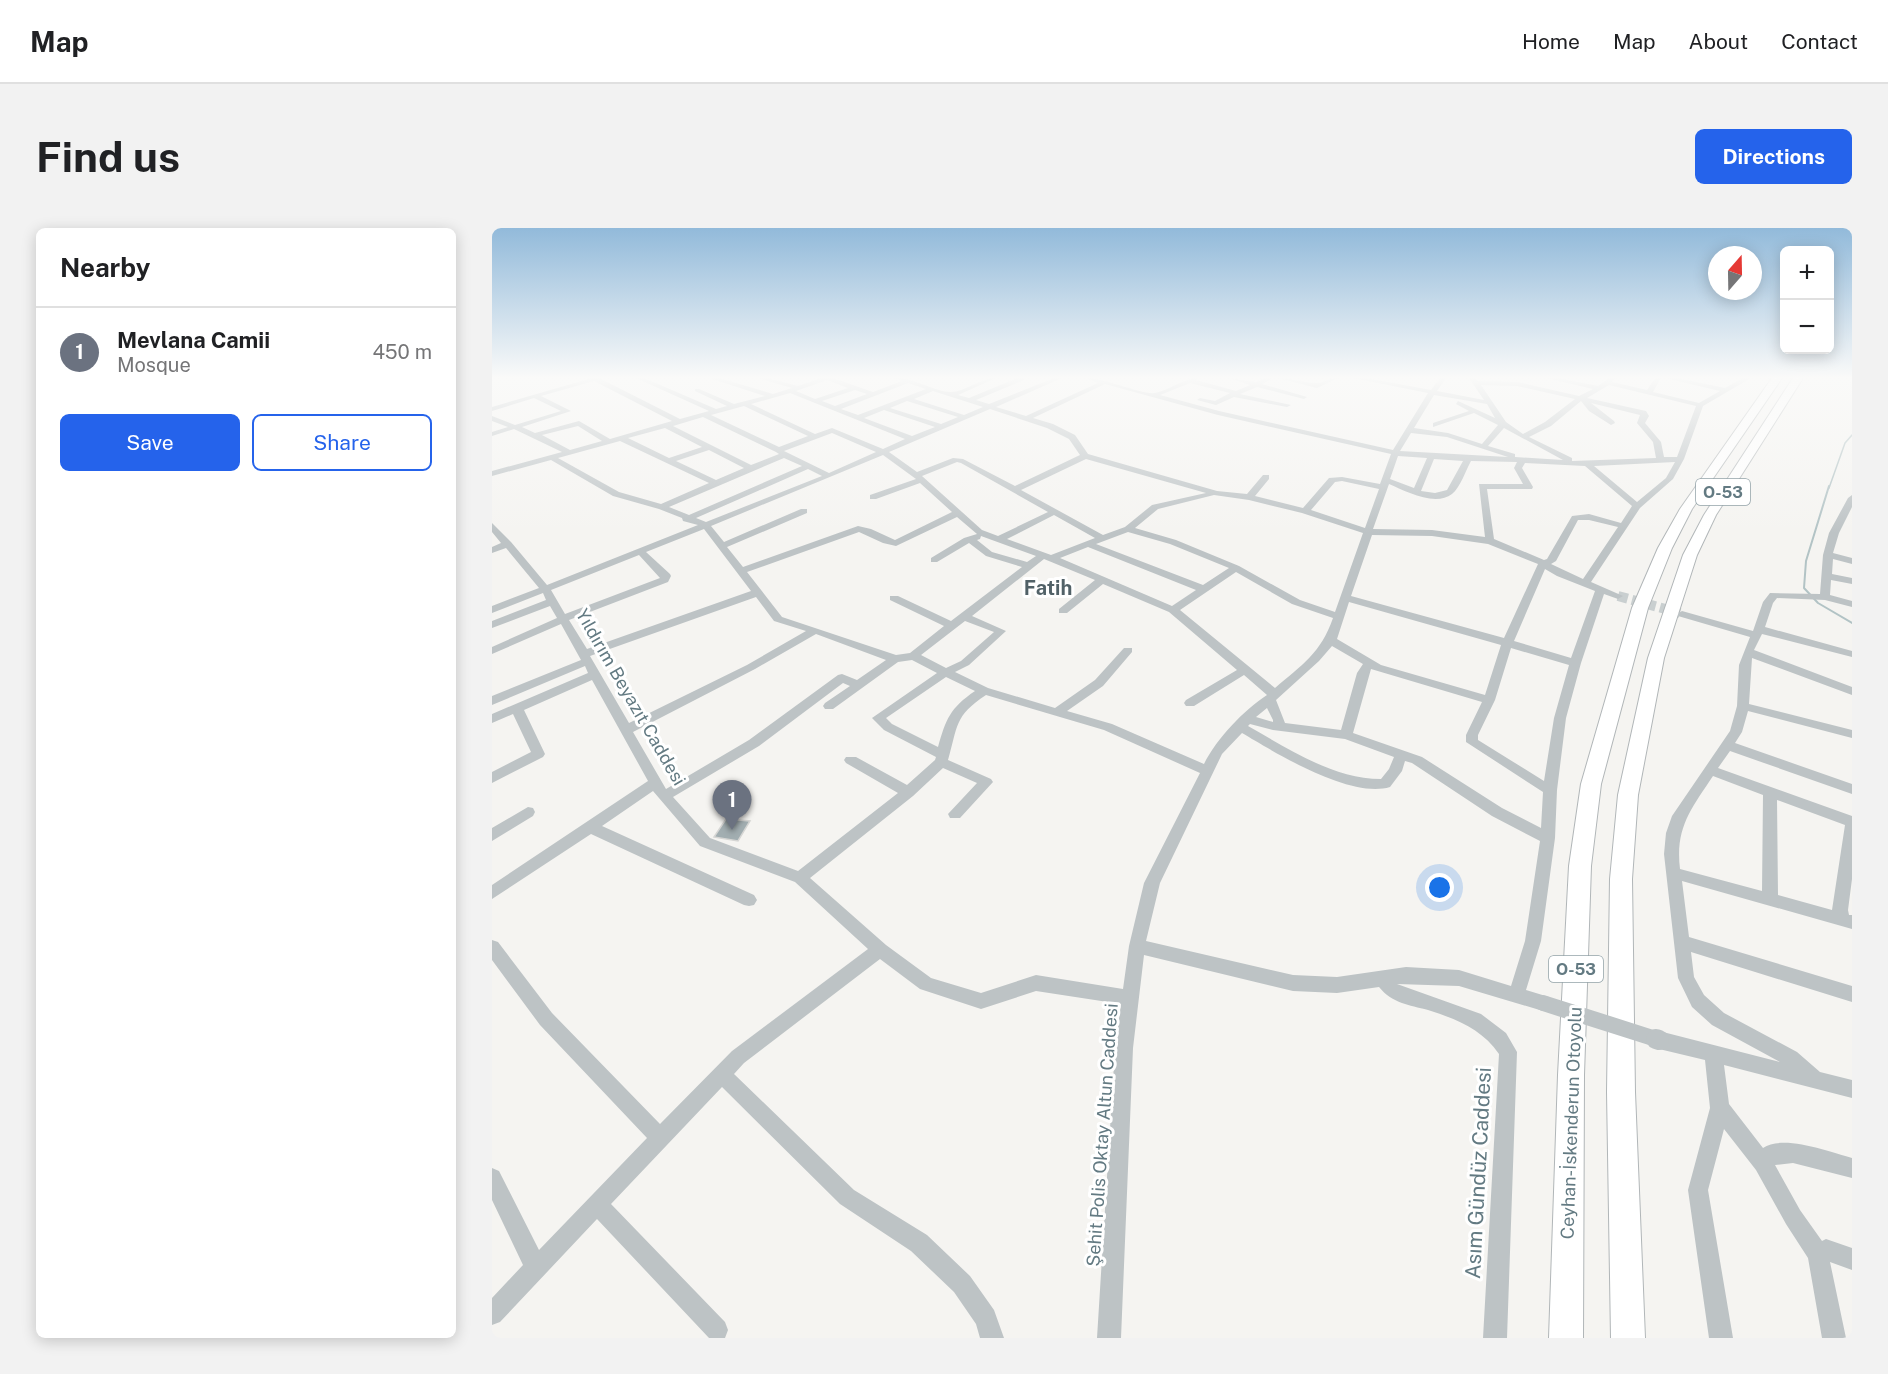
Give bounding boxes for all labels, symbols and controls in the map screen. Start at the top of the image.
text: Map [30,25,89,58]
text: Home [1522,29,1580,54]
text: Map [1613,29,1656,54]
text: About [1689,29,1748,54]
text: Contact [1781,29,1858,54]
button: Directions [1695,129,1852,184]
text: Find us [36,132,180,181]
north arrow [1708,246,1762,300]
map controls [1780,246,1834,354]
button: + [1780,246,1834,300]
text: Nearby [60,252,150,283]
button: − [1780,300,1834,354]
text: Mevlana Camii [117,327,270,353]
text: 1 [75,340,84,364]
text: 450 m [372,340,432,364]
text: Mosque [117,353,191,377]
button: Save [60,414,240,471]
button: Share [252,414,432,471]
road number: O-53 [1696,479,1750,505]
district label: Fatih [1024,576,1072,600]
street label: Yıldırım Beyazıt Caddesi [572,605,690,789]
pin: 1 [712,780,752,830]
your location [1425,873,1454,902]
road number: O-53 [1549,956,1603,982]
street label: Şehit Polis Oktay Altun Caddesi [1082,1003,1122,1267]
street label: Ceyhan-İskenderun Otoyolu [1555,1006,1586,1240]
street label: Asım Gündüz Caddesi [1460,1066,1496,1280]

